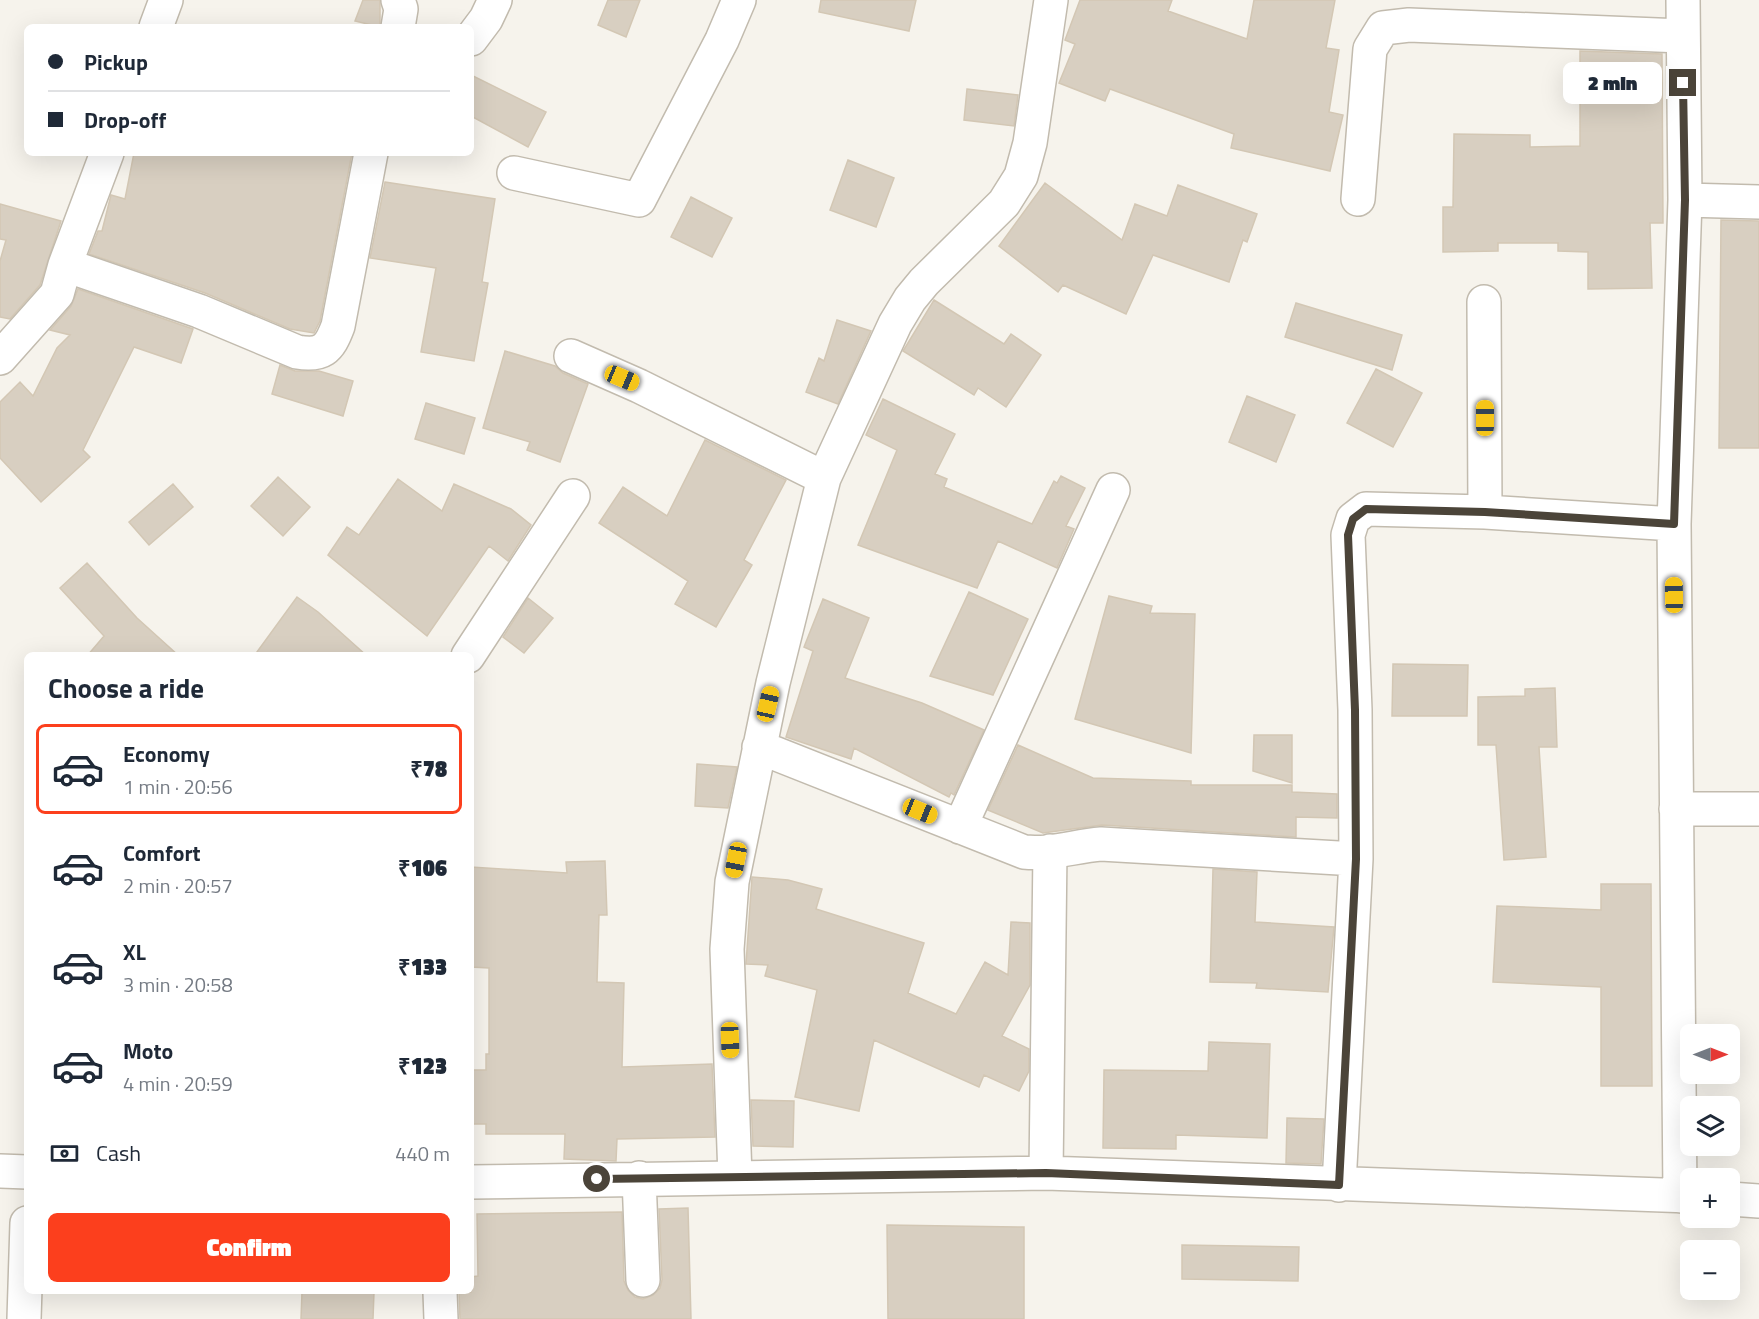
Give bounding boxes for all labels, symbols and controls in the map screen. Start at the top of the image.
text: Pickup [84,45,148,79]
callout: 2 min [1563,62,1662,104]
text: 2 min [1588,67,1637,98]
route end [1669,69,1696,96]
text: Drop-off [84,103,166,137]
car [602,363,642,393]
car [1476,400,1494,436]
car [1665,577,1683,613]
text: Choose a ride [48,667,204,708]
car [755,684,781,724]
text: Economy [123,737,210,771]
icon: car [51,742,105,796]
text: ₹78 [410,752,447,786]
text: 1 min · 20:56 [123,771,233,802]
car [900,796,940,826]
text: Comfort [123,836,201,870]
icon: car [51,841,105,895]
car [724,841,748,879]
text: ₹106 [398,851,447,885]
text: 2 min · 20:57 [123,870,233,901]
text: XL [123,935,146,969]
icon: car [51,940,105,994]
text: ₹133 [398,950,447,984]
text: 3 min · 20:58 [123,969,233,1000]
car [720,1022,740,1058]
north arrow [1680,1024,1740,1084]
map controls [1680,1024,1740,1300]
text: Moto [123,1034,173,1068]
icon: car [51,1039,105,1093]
text: ₹123 [398,1049,447,1083]
text: 4 min · 20:59 [123,1068,233,1099]
button: layers [1680,1096,1740,1156]
text: Cash [96,1136,141,1170]
icon: cash [48,1137,81,1170]
text: 440 m [395,1138,450,1169]
route start [583,1165,610,1192]
button: + [1680,1168,1740,1228]
button: Confirm [48,1213,450,1282]
button: − [1680,1240,1740,1300]

